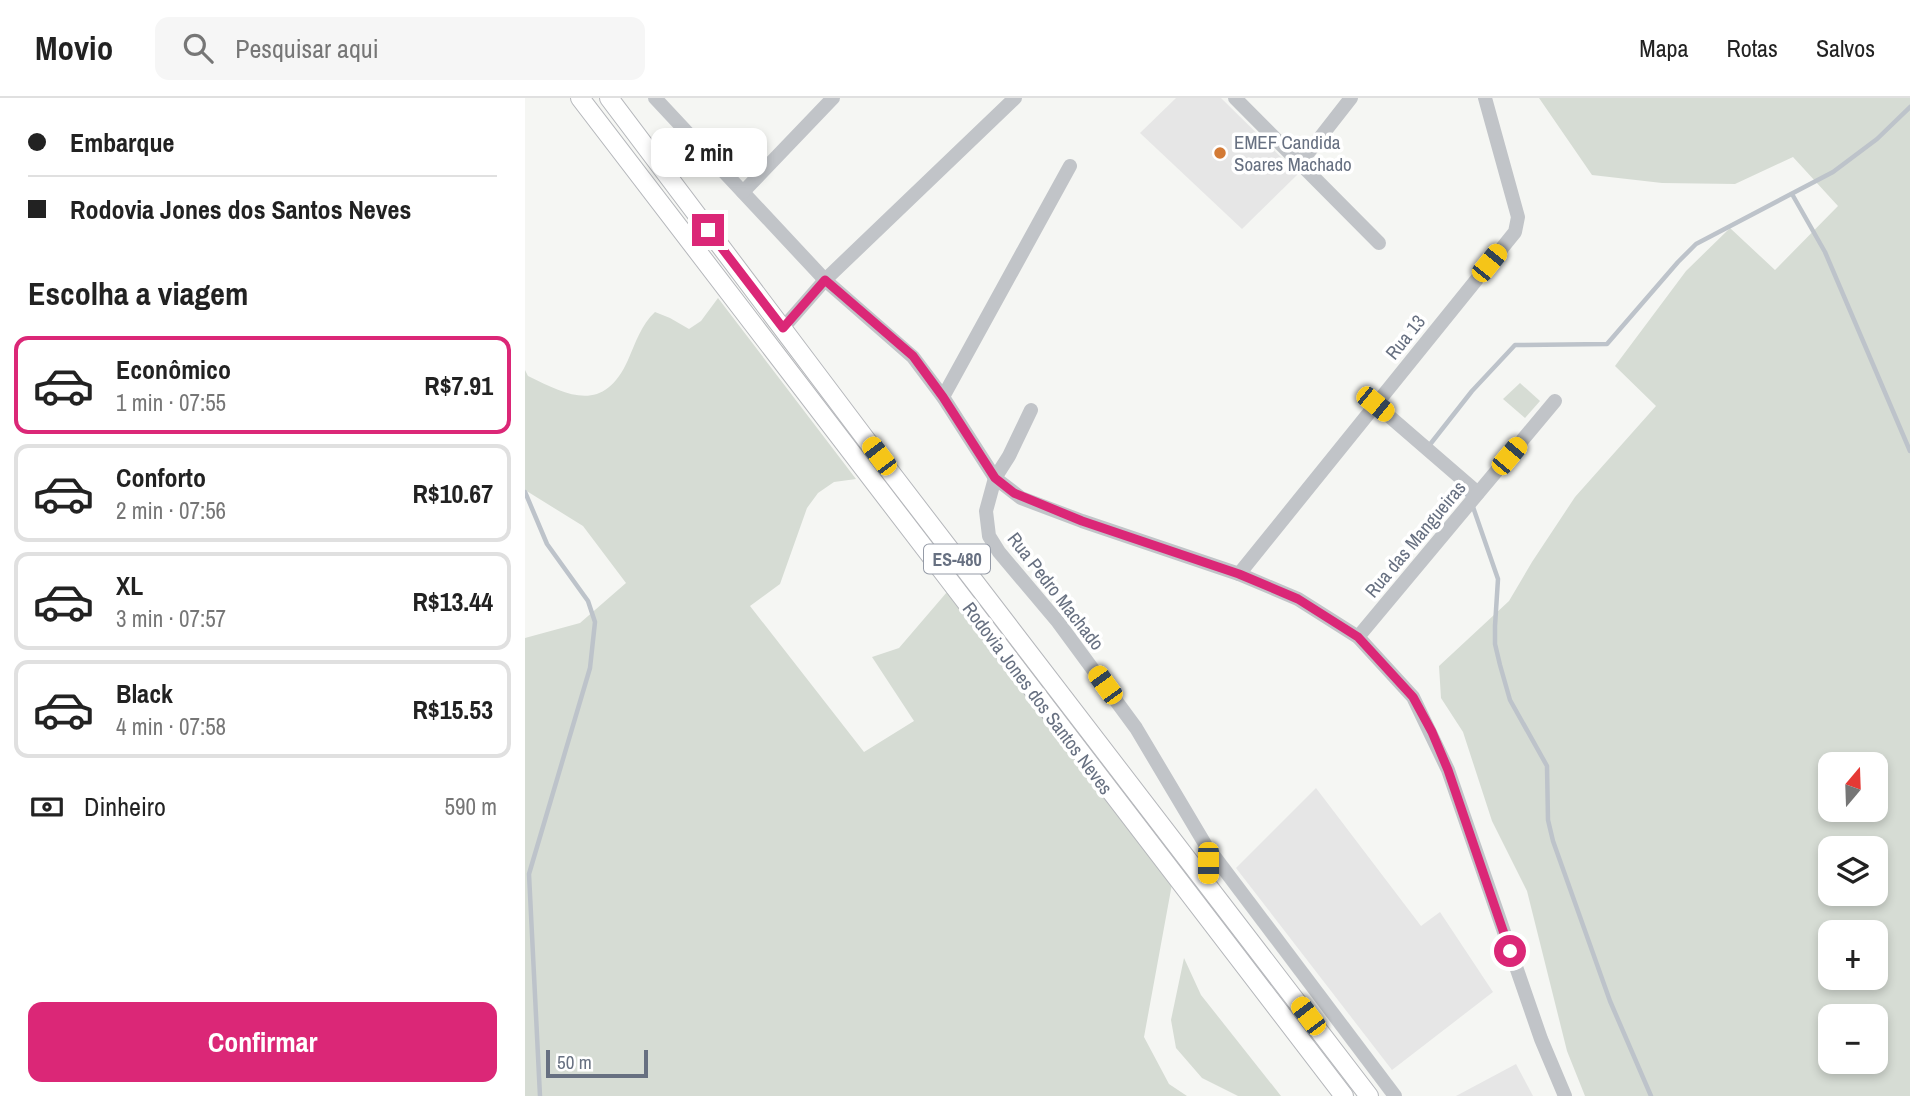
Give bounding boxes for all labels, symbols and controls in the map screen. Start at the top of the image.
search box [155,17,645,80]
text: Movio [35,26,113,70]
icon: search [179,29,217,67]
text: Pesquisar aqui [235,31,379,66]
text: Mapa [1639,32,1689,64]
text: Rotas [1727,32,1778,64]
text: Salvos [1816,32,1875,64]
text: Embarque [70,125,174,160]
callout: 2 min [650,129,766,178]
place label: EMEF Candida Soares Machado [1234,129,1352,177]
text: 2 min [684,137,734,168]
marker: EMEF Candida Soares Machado [1212,145,1228,161]
text: Rodovia Jones dos Santos Neves [70,192,411,227]
route end [692,214,724,246]
car [1468,240,1511,286]
text: Escolha a viagem [28,272,248,315]
street label: Rua 13 [1379,309,1431,365]
text: Econômico [116,352,231,387]
icon: car [32,354,95,417]
text: R$7.91 [424,368,493,403]
car [1353,383,1398,425]
text: 1 min · 07:55 [116,387,226,418]
car [858,433,901,479]
car [1488,433,1531,479]
text: Conforto [116,460,206,495]
icon: car [32,462,95,525]
street label: Rua das Mangueiras [1359,475,1472,603]
text: R$10.67 [412,476,493,511]
text: 2 min · 07:56 [116,495,226,526]
street label: Rua Pedro Machado [1002,527,1110,655]
road number: ES-480 [924,545,990,574]
text: XL [116,568,143,603]
icon: car [32,570,95,633]
text: R$13.44 [412,584,493,619]
street label: Rodovia Jones dos Santos Neves [957,596,1119,800]
text: 3 min · 07:57 [116,603,226,634]
car [1085,662,1126,708]
text: Black [116,676,173,711]
icon: car [32,678,95,741]
text: R$15.53 [412,692,493,727]
text: 4 min · 07:58 [116,711,226,742]
north arrow [1818,752,1888,822]
map controls [1818,752,1888,1074]
icon: cash [28,788,66,826]
text: Dinheiro [84,789,166,824]
text: 590 m [445,791,497,822]
button: layers [1818,836,1888,906]
car [1198,842,1219,884]
button: + [1818,920,1888,990]
route start [1494,935,1526,967]
car [1287,993,1330,1039]
button: Confirmar [28,1002,497,1082]
button: − [1818,1004,1888,1074]
scale bar [546,1047,647,1079]
text: 50 m [557,1049,592,1075]

